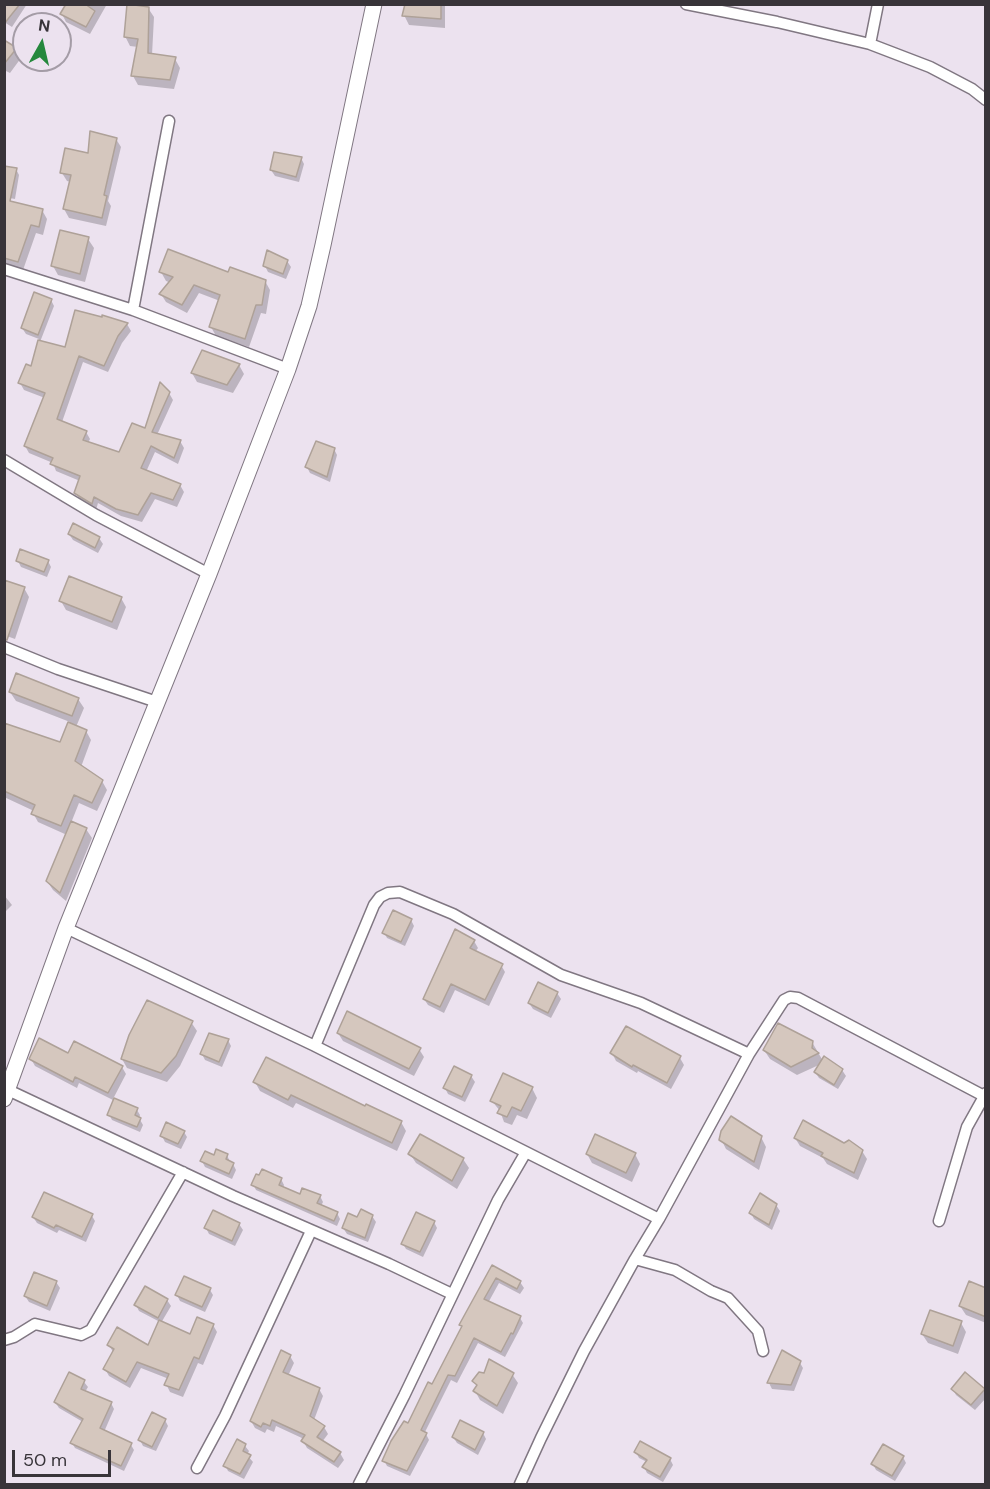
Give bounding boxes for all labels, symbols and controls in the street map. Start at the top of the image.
north arrow [12,12,72,72]
text: N [37,14,52,37]
scale bar [15,1438,114,1476]
text: 50 m [23,1448,67,1472]

